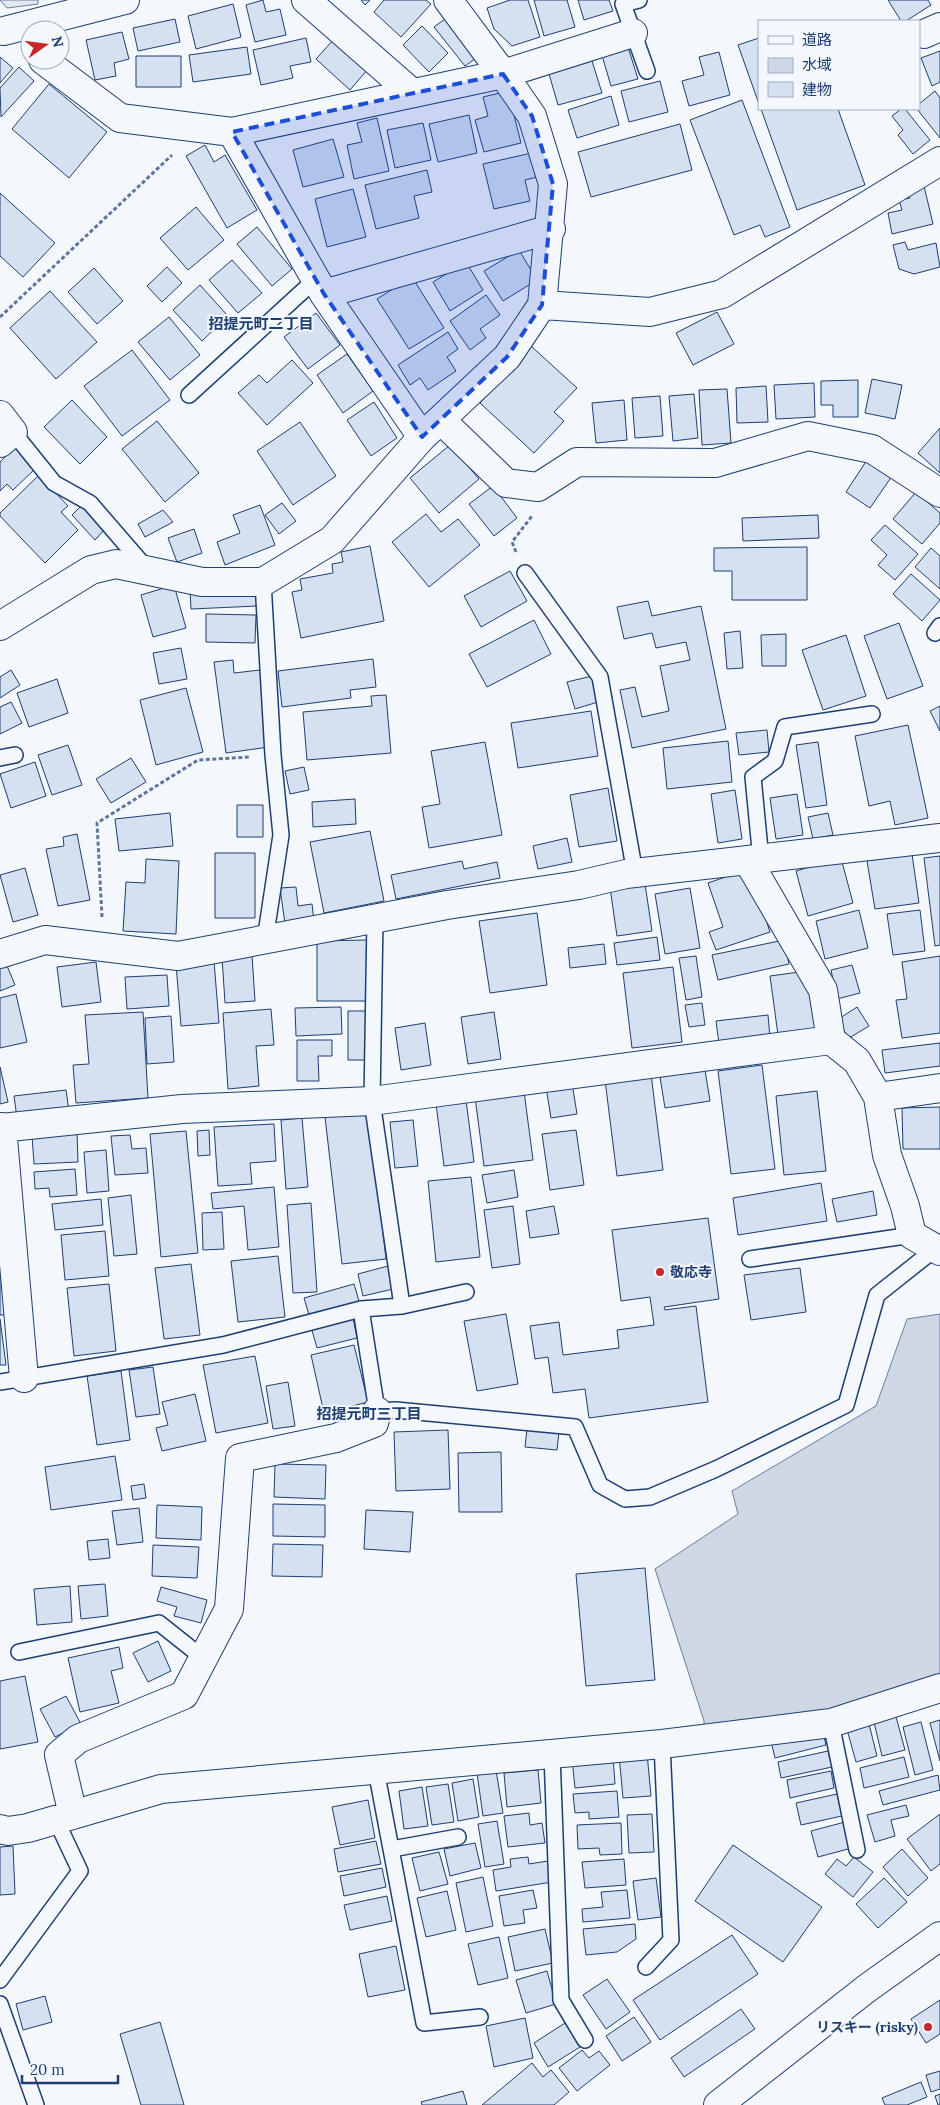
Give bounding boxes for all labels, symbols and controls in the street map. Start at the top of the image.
north arrow [20,20,70,70]
legend [758,20,920,110]
text: 道路 [802,30,832,49]
text: N [48,34,68,49]
text: 水域 [802,55,832,74]
text: 建物 [802,80,832,99]
district label: 招提元町二丁目 [208,314,314,333]
place label: 敬応寺 [670,1263,712,1281]
marker: 敬応寺 [654,1266,666,1278]
district label: 招提元町三丁目 [316,1404,422,1423]
place label: リスキー (risky) [816,2018,918,2036]
marker: リスキー (risky) [922,2021,934,2033]
scale bar [22,2052,119,2084]
text: 20 m [30,2060,65,2079]

